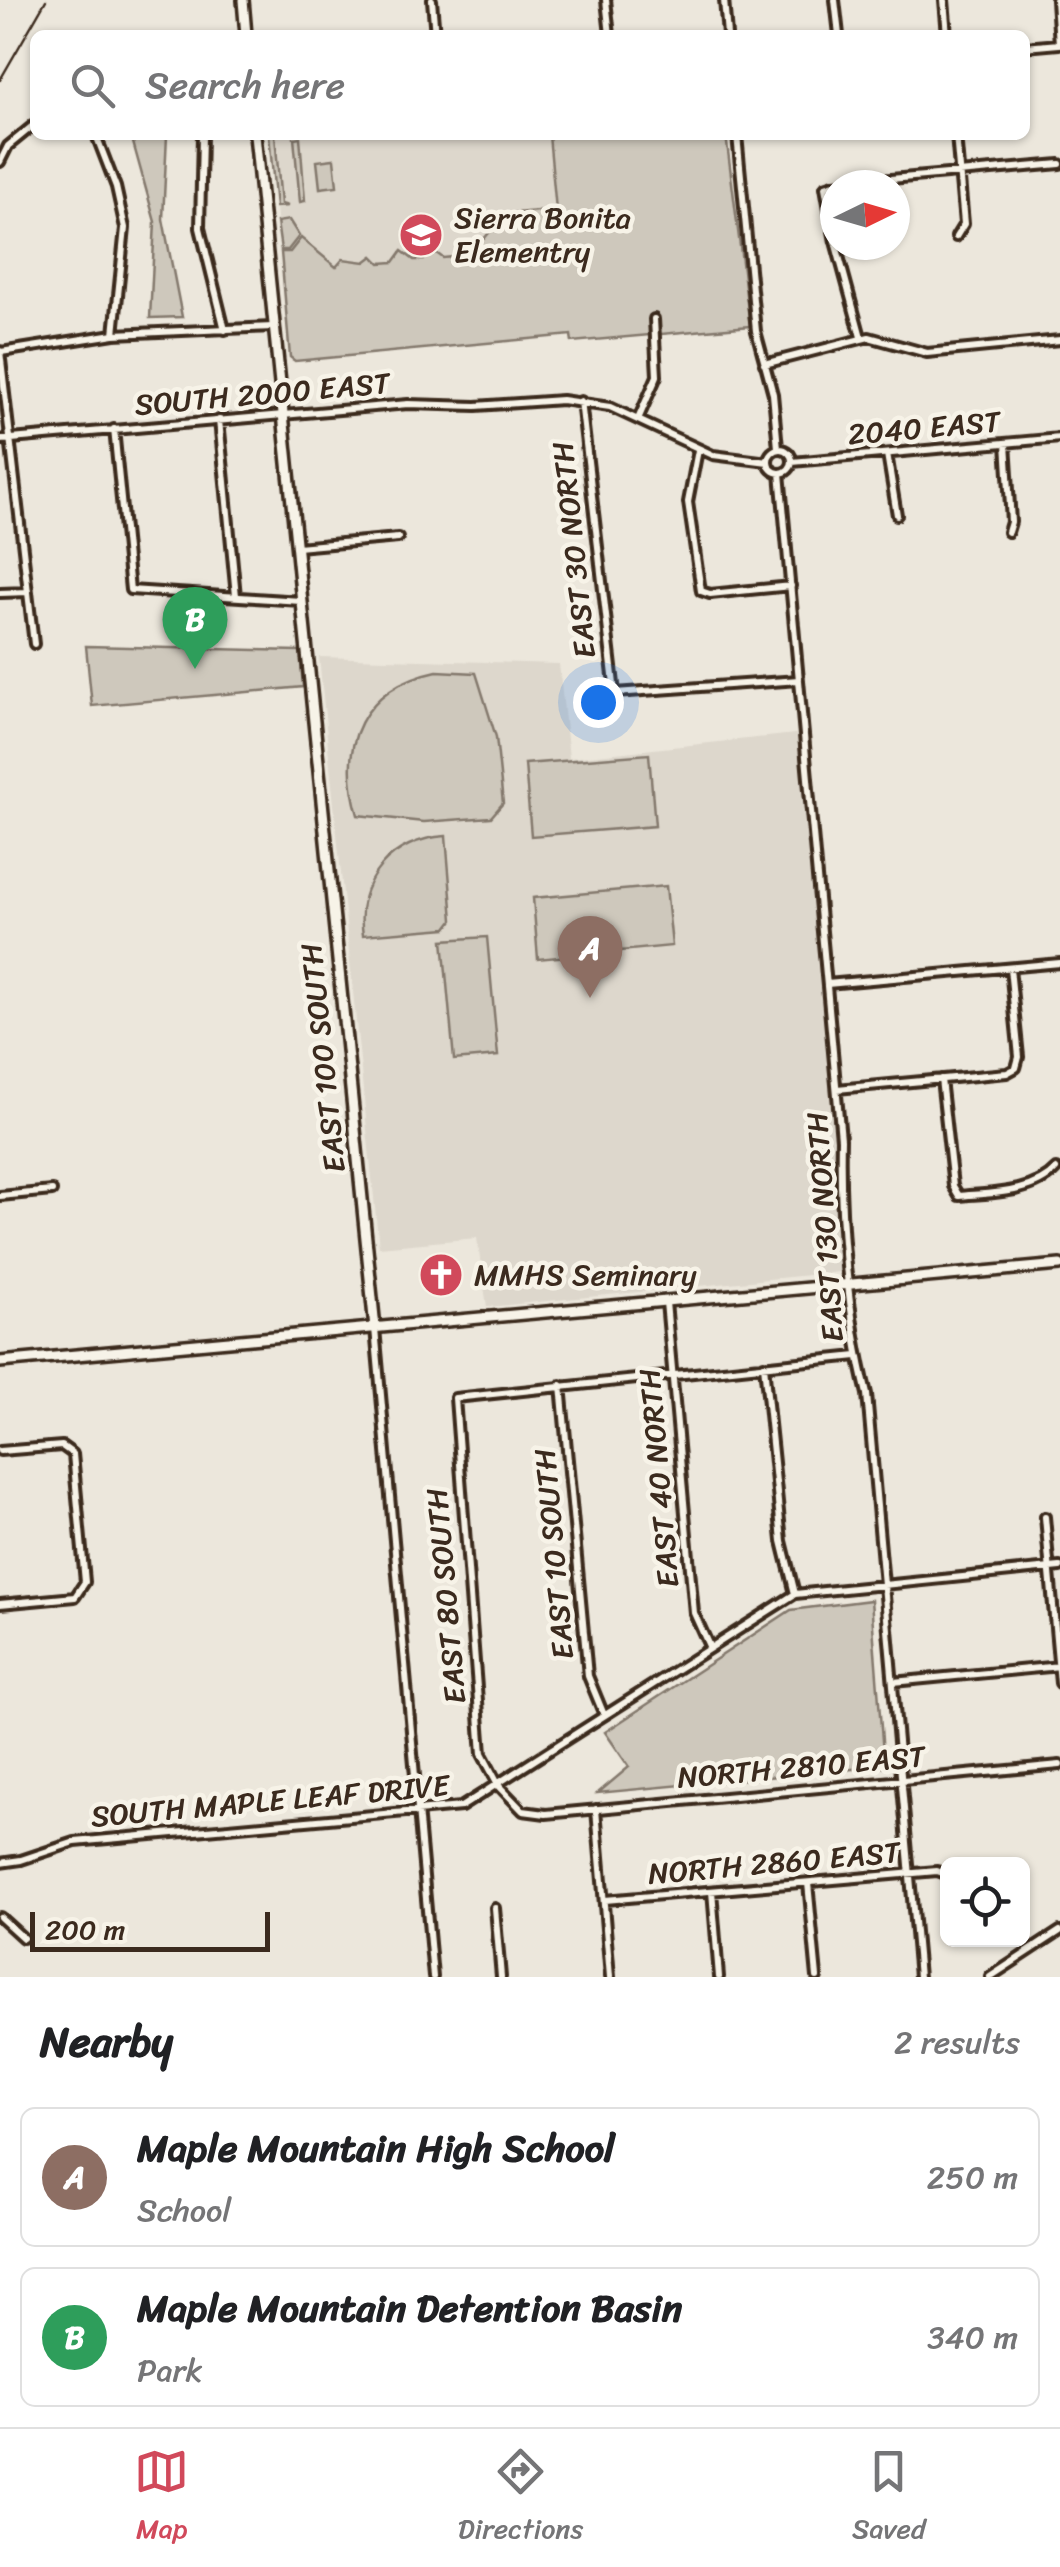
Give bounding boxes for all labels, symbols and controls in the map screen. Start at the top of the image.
search box [30,30,1030,140]
text: Search here [145,52,345,119]
icon: search [65,58,120,113]
north arrow [820,170,910,260]
place label: Sierra Bonita Elementry [454,191,631,279]
school or university icon: Sierra Bonita Elementry [398,212,444,258]
street label: SOUTH 2000 EAST [132,356,394,432]
street label: 2040 EAST [846,394,1004,462]
street label: EAST 30 NORTH [536,439,612,661]
pin: B [162,586,228,669]
your location [573,677,624,728]
pin: A [558,916,622,998]
street label: EAST 100 SOUTH [284,941,362,1175]
street label: EAST 130 NORTH [790,1110,860,1344]
place label: MMHS Seminary [474,1248,697,1302]
church icon: MMHS Seminary [418,1252,464,1298]
street label: EAST 40 NORTH [623,1366,695,1590]
street label: EAST 10 SOUTH [518,1446,590,1662]
street label: EAST 80 SOUTH [410,1486,482,1706]
street label: NORTH 2810 EAST [675,1729,929,1805]
street label: SOUTH MAPLE LEAF DRIVE [89,1758,454,1844]
street label: NORTH 2860 EAST [646,1825,904,1901]
map controls [940,1857,1030,1947]
button: locate [940,1857,1030,1947]
text: 200 m [45,1905,125,1954]
scale bar [30,1907,270,1952]
text: Nearby [40,2005,173,2079]
text: 2 results [894,2014,1020,2071]
text: Maple Mountain High School [137,2115,615,2182]
text: A [64,2149,85,2206]
text: 250 m [927,2149,1018,2206]
text: School [137,2182,231,2239]
text: Maple Mountain Detention Basin [137,2275,682,2342]
text: B [64,2309,85,2366]
text: 340 m [927,2309,1018,2366]
text: Park [137,2342,203,2399]
tab: Map [134,2444,189,2553]
tab: Directions [458,2444,583,2553]
tab: Saved [852,2444,926,2553]

